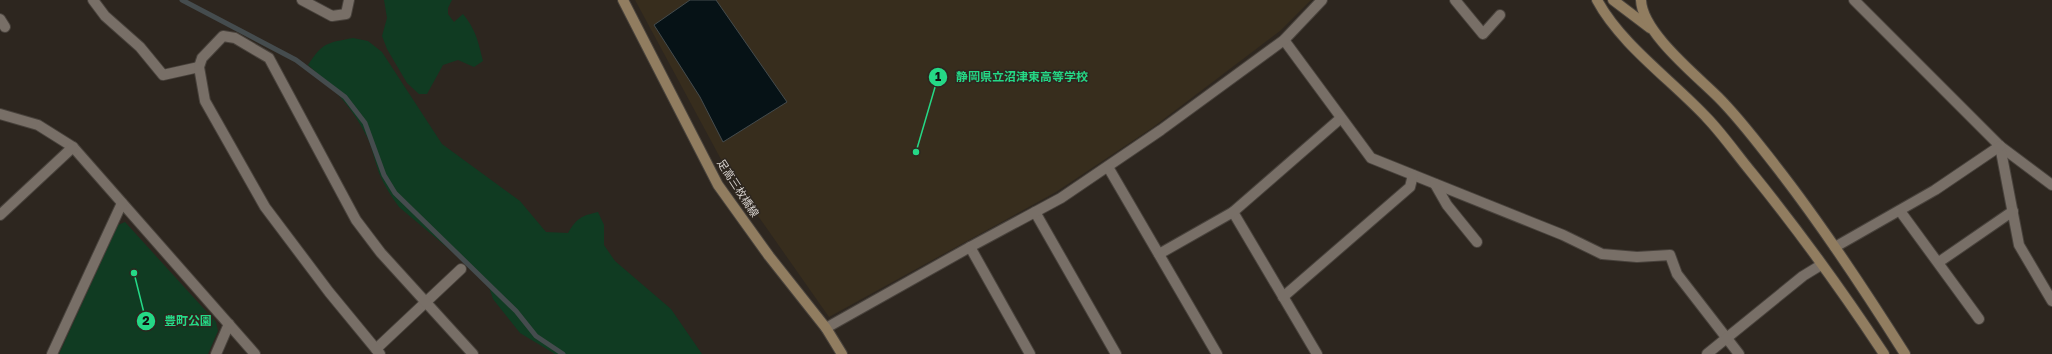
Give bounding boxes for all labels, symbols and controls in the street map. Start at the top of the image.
callout: 静岡県立沼津東高等学校 [928,65,1096,89]
text: 1 [935,69,941,84]
text: 静岡県立沼津東高等学校 [956,69,1088,84]
street label: 足高三枚橋線 [715,157,762,219]
callout: 豊町公園 [136,309,220,333]
text: 2 [142,313,150,328]
text: 豊町公園 [164,313,212,328]

